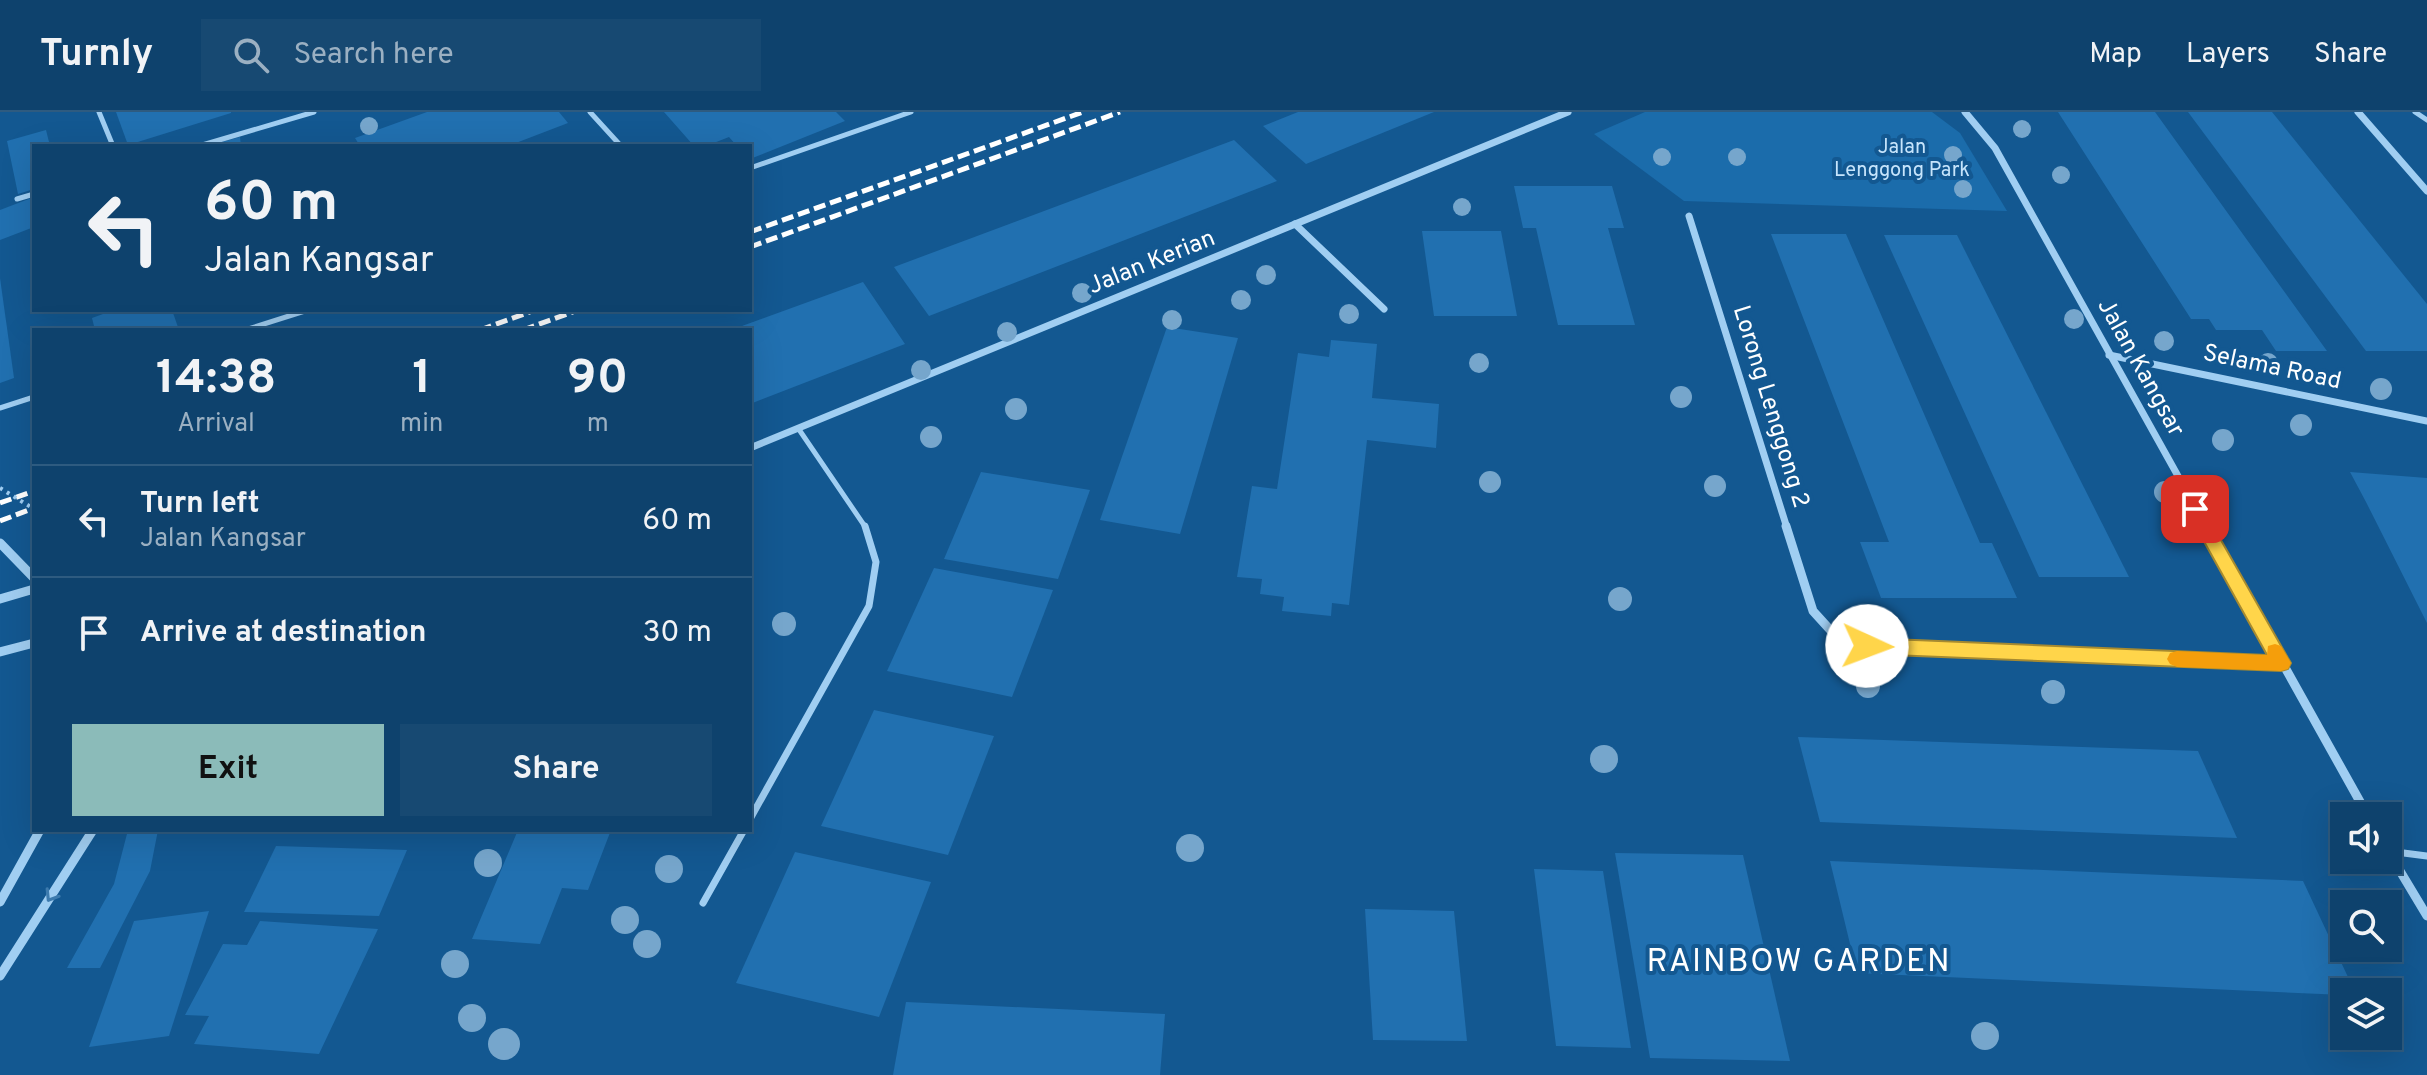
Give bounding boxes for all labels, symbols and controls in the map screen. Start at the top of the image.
search box [201,19,761,91]
text: Turnly [40,31,153,80]
icon: search [229,33,273,77]
text: Search here [293,37,454,74]
text: Map [2089,37,2142,73]
text: Layers [2186,37,2270,73]
text: Share [2314,37,2387,73]
park label: Jalan Lenggong Park [1834,135,1970,184]
text: 60 m [204,170,338,240]
icon: left [72,176,176,280]
street label: Jalan Kerian [1084,224,1220,302]
text: Jalan Kangsar [204,239,434,285]
street label: Jalan Kangsar [2090,294,2190,442]
street label: Lorong Lenggong 2 [1725,302,1815,512]
street label: Selama Road [2200,339,2344,397]
text: 14:38 [156,350,276,410]
text: 1 [412,350,431,410]
text: 90 [567,350,628,410]
text: Arrival [177,408,255,441]
text: min [400,408,443,441]
text: m [587,408,609,441]
pin [2161,475,2229,543]
text: Turn left [140,486,260,523]
icon: arrive [2173,487,2217,531]
icon: left [72,499,116,543]
text: 60 m [642,503,712,540]
text: Jalan Kangsar [140,523,306,556]
position arrow [1825,604,1909,688]
icon: arrive [72,611,116,655]
text: Arrive at destination [140,615,426,652]
text: 30 m [643,615,712,652]
button: Exit [72,724,384,816]
button: Share [400,724,712,816]
map controls [2330,802,2402,1050]
button: sound [2330,802,2402,874]
one-way arrow [45,887,60,902]
button: search [2330,890,2402,962]
district label: RAINBOW GARDEN [1646,943,1952,983]
button: layers [2330,978,2402,1050]

